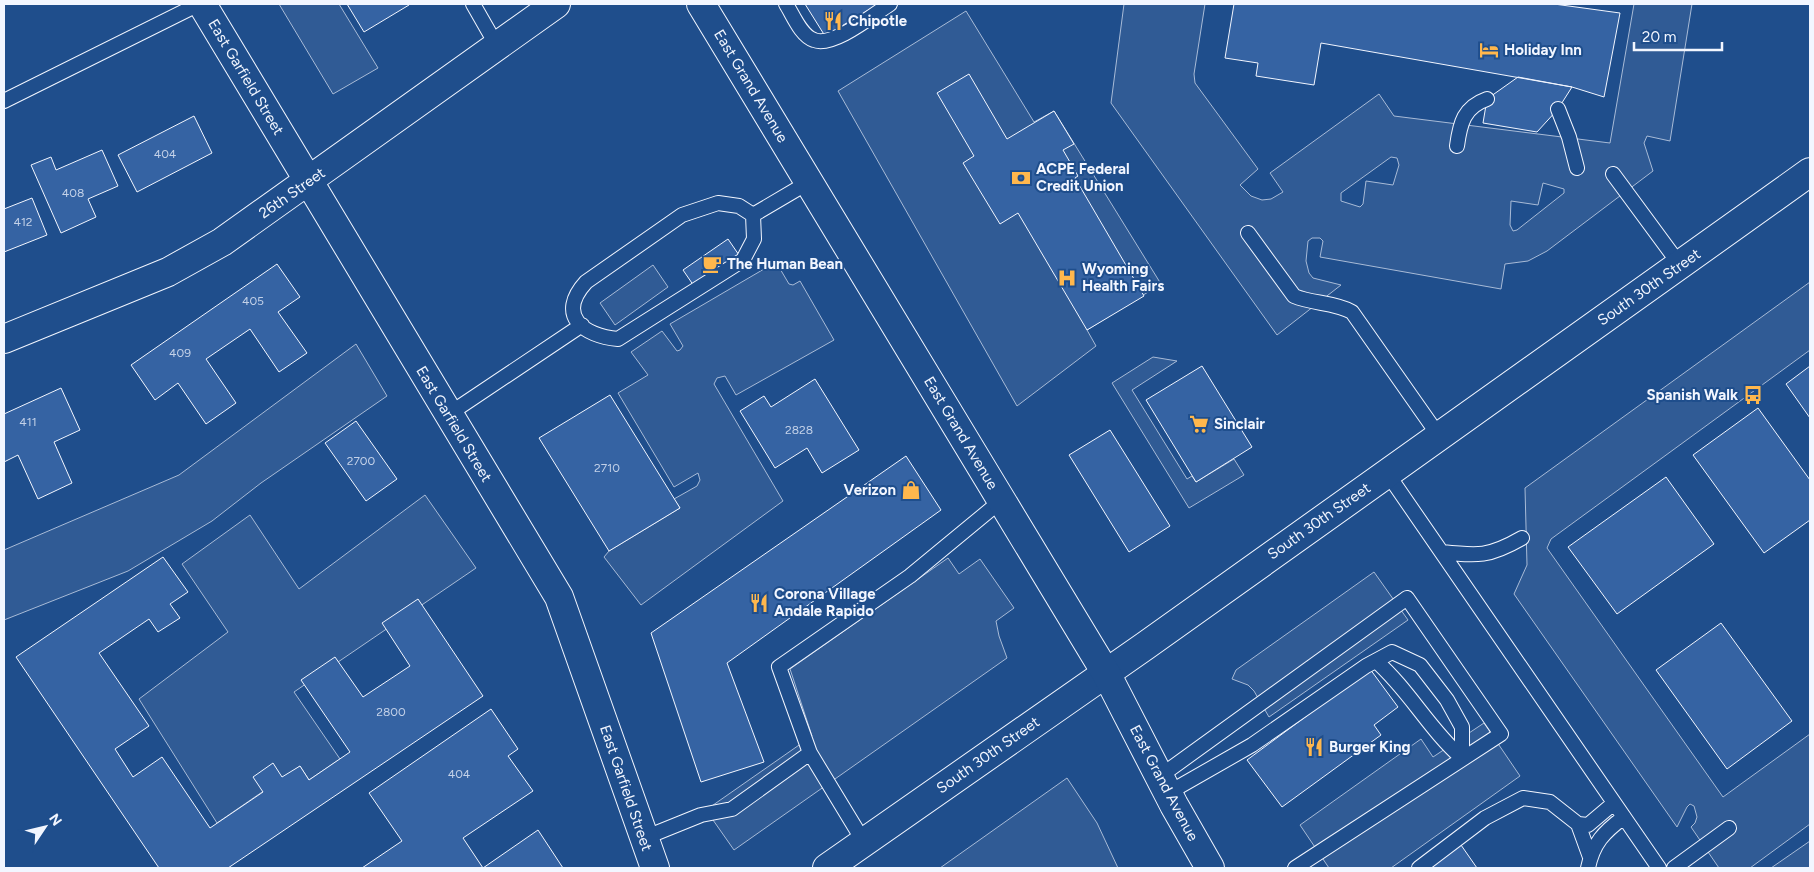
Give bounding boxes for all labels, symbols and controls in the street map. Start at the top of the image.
restaurant icon: Chipotle [822,10,844,32]
place label: Chipotle [848,12,908,30]
street label: East Garfield Street [204,16,288,138]
scale bar [1634,20,1722,52]
street label: East Grand Avenue [710,26,792,146]
text: 20 m [1642,28,1676,46]
hotel icon: Holiday Inn [1478,39,1500,61]
place label: Holiday Inn [1504,41,1582,59]
house number: 404 [154,147,177,161]
place label: ACPE Federal Credit Union [1036,160,1130,195]
street label: 26th Street [255,163,329,222]
bank icon: ACPE Federal Credit Union [1010,167,1032,189]
house number: 408 [62,186,84,200]
house number: 412 [13,215,33,229]
street label: South 30th Street [1594,245,1704,329]
cafe icon: The Human Bean [701,253,723,275]
place label: The Human Bean [727,255,843,273]
place label: Wyoming Health Fairs [1082,260,1164,295]
hospital icon: Wyoming Health Fairs [1056,267,1078,289]
house number: 405 [242,294,264,308]
house number: 409 [169,346,191,360]
street label: East Garfield Street [412,363,496,485]
street label: East Grand Avenue [920,373,1002,493]
bus stop icon: Spanish Walk [1742,384,1764,406]
place label: Spanish Walk [1646,386,1738,404]
supermarket icon: Sinclair [1188,413,1210,435]
house number: 411 [19,415,37,429]
place label: Sinclair [1214,415,1265,433]
house number: 2828 [785,423,813,437]
house number: 2700 [347,454,376,468]
house number: 2710 [594,461,620,475]
shop icon: Verizon [900,479,922,501]
street label: South 30th Street [1264,479,1374,563]
place label: Verizon [843,481,896,499]
place label: Corona Village Andale Rapido [774,585,876,620]
restaurant icon: Corona Village Andale Rapido [748,592,770,614]
house number: 2800 [376,705,406,719]
street label: South 30th Street [933,713,1043,797]
street label: East Grand Avenue [1126,722,1202,844]
street label: East Garfield Street [596,723,656,854]
restaurant icon: Burger King [1303,736,1325,758]
place label: Burger King [1329,738,1410,756]
house number: 404 [448,767,471,781]
north arrow [20,802,70,852]
text: N [45,811,65,829]

